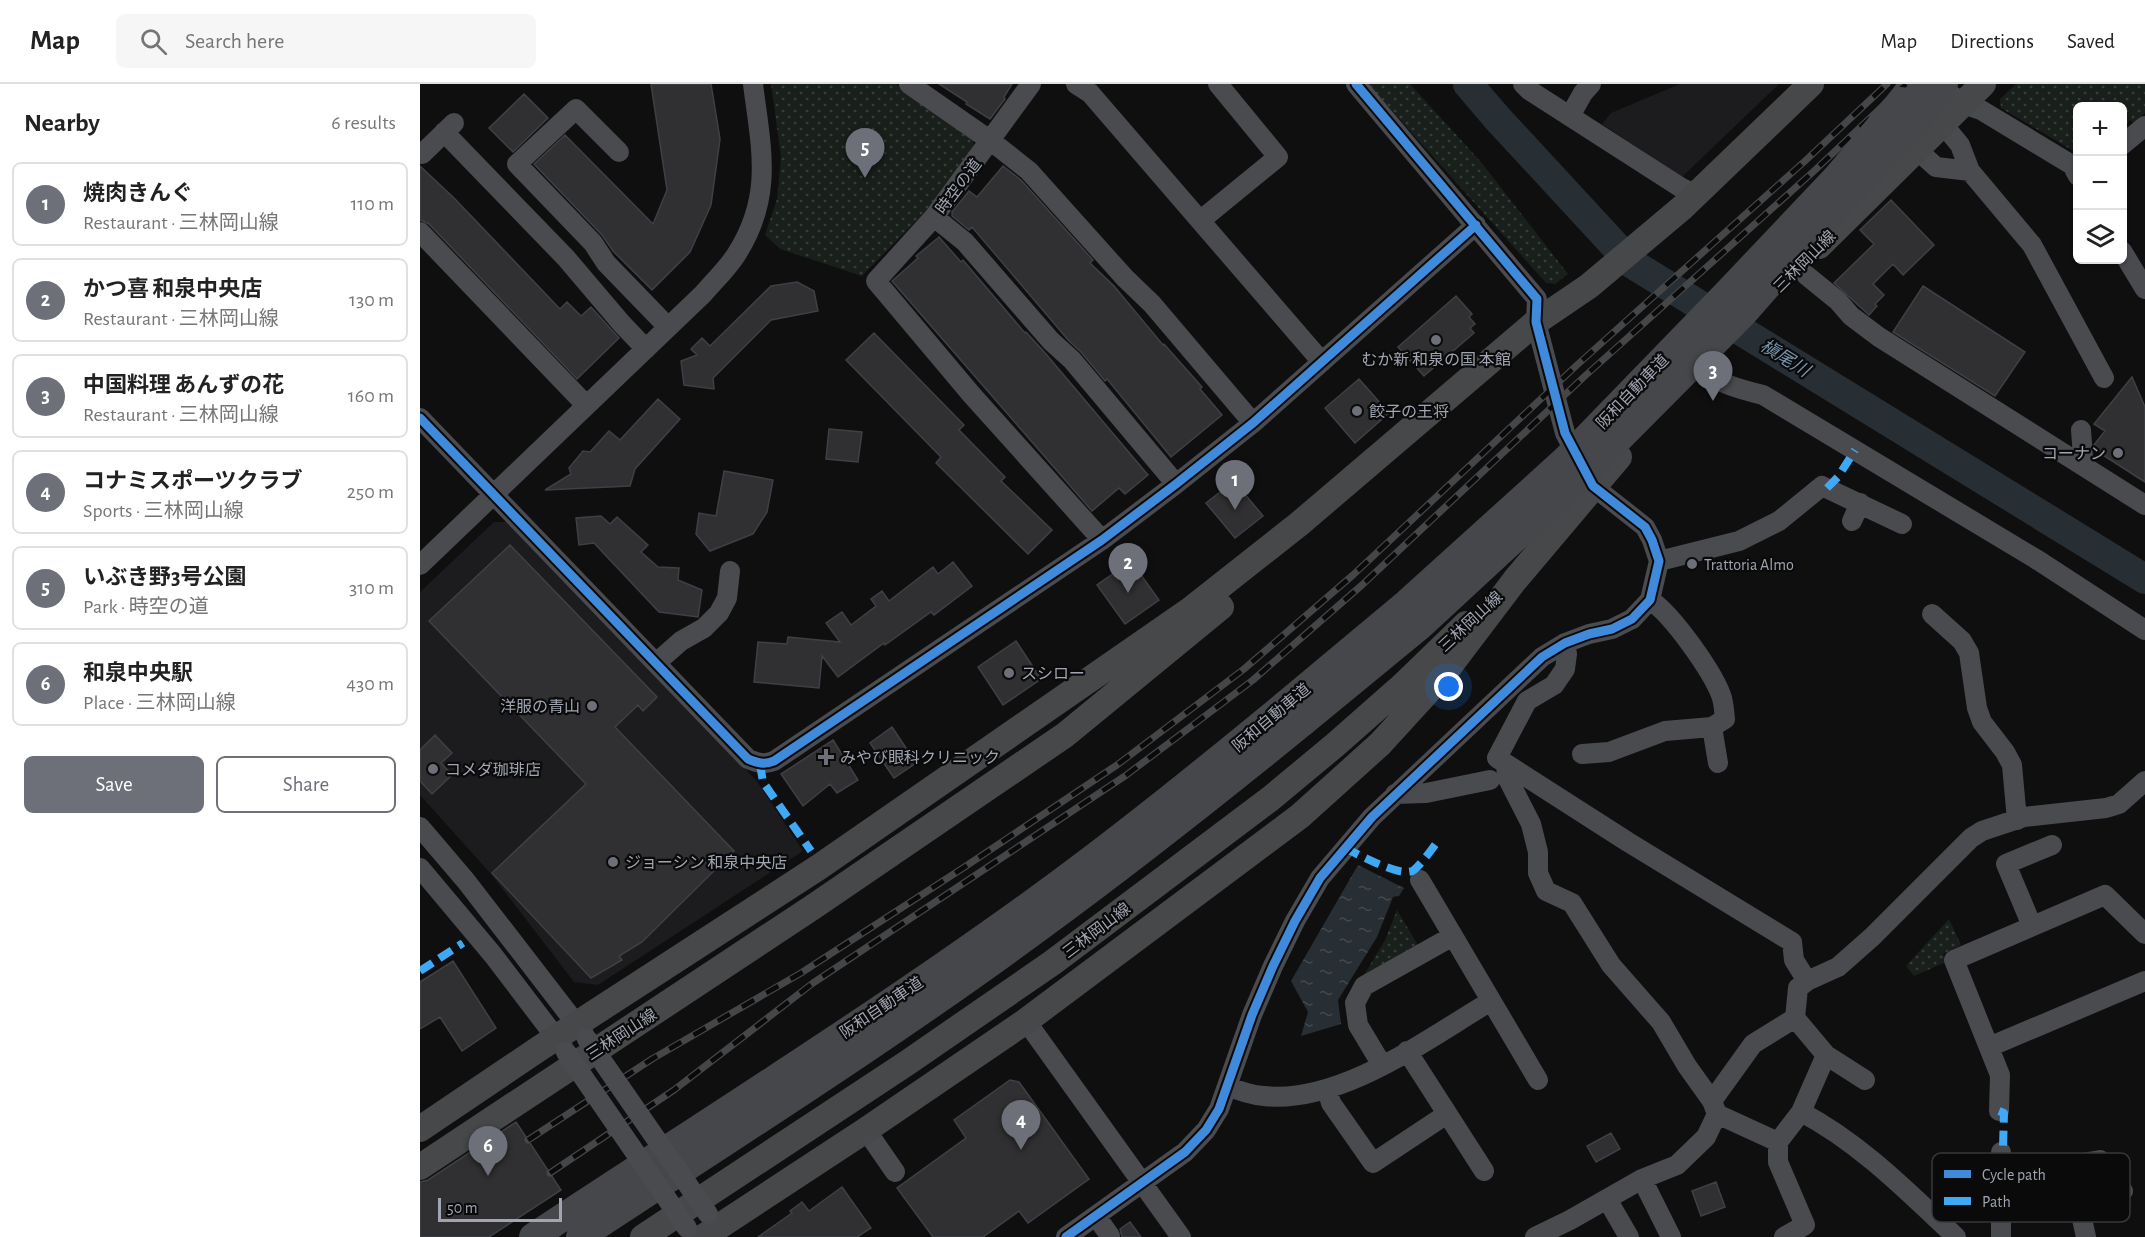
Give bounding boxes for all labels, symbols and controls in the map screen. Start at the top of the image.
search box [116,14,536,68]
icon: search [137,25,170,58]
text: Map [30,27,80,55]
text: Search here [185,30,284,52]
text: Map [1881,31,1917,52]
text: Directions [1950,31,2034,52]
text: Saved [2067,31,2115,52]
map controls [2073,102,2127,264]
button: + [2073,102,2127,156]
text: Nearby [24,110,100,136]
text: 6 results [331,113,396,133]
pin: 5 [846,128,884,178]
street label: 時空の道 [932,156,984,217]
button: − [2073,156,2127,210]
text: 焼肉きんぐ [83,182,193,204]
text: 1 [42,194,49,214]
text: 110 m [350,194,394,214]
button: layers [2073,210,2127,264]
text: Restaurant · 三林岡山線 [83,213,279,233]
street label: 三林岡山線 [1770,227,1839,296]
text: かつ喜 和泉中央店 [83,278,262,300]
text: 2 [41,290,50,310]
text: 130 m [349,290,394,310]
text: Restaurant · 三林岡山線 [83,309,279,329]
marker: むか新 和泉の国 本館 [1429,333,1443,347]
water label: 槇尾川 [1757,335,1815,382]
place label: むか新 和泉の国 本館 [1361,351,1511,368]
street label: 阪和自動車道 [1593,351,1672,432]
pin: 3 [1694,352,1732,401]
text: 中国料理 あんずの花 [83,374,284,396]
text: 3 [41,386,50,406]
text: 160 m [348,386,394,406]
place label: 餃子の王将 [1369,403,1449,420]
marker: 餃子の王将 [1350,404,1364,418]
text: Restaurant · 三林岡山線 [83,405,279,425]
place label: コーナン [2042,446,2106,462]
marker: コーナン [2111,446,2125,460]
pin: 1 [1216,460,1254,510]
text: コナミスポーツクラブ [83,470,303,492]
text: 4 [40,482,51,502]
text: 250 m [347,482,394,502]
text: Sports · 三林岡山線 [83,501,244,521]
pin: 2 [1108,544,1148,593]
marker: Trattoria Almo [1685,557,1699,571]
place label: Trattoria Almo [1704,557,1794,573]
text: いぶき野3号公園 [83,566,246,588]
text: 5 [41,578,50,598]
text: 310 m [349,578,394,598]
street label: 三林岡山線 [1435,588,1505,655]
text: Park · 時空の道 [83,597,209,617]
text: 和泉中央駅 [83,662,193,684]
marker: スシロー [1002,666,1016,680]
place label: スシロー [1021,666,1085,682]
your location [1434,672,1463,701]
text: 6 [41,674,50,694]
text: 430 m [346,674,394,694]
street label: 阪和自動車道 [1229,680,1314,755]
text: Place · 三林岡山線 [83,693,236,713]
place label: 洋服の青山 [500,698,580,715]
marker: 洋服の青山 [585,699,599,713]
marker: みやび眼科クリニック [817,748,835,766]
place label: みやび眼科クリニック [840,749,1000,766]
button: Save [24,756,204,813]
button: Share [216,756,396,813]
place label: コメダ珈琲店 [445,761,541,778]
marker: コメダ珈琲店 [426,762,440,776]
place label: ジョーシン 和泉中央店 [625,854,787,871]
marker: ジョーシン 和泉中央店 [606,855,620,869]
street label: 三林岡山線 [1059,900,1133,961]
street label: 阪和自動車道 [837,974,926,1041]
street label: 三林岡山線 [583,1006,659,1063]
pin: 4 [1002,1100,1040,1150]
pin: 6 [468,1126,508,1176]
legend [1932,1153,2130,1222]
text: Cycle path [1982,1167,2046,1184]
text: Path [1982,1194,2011,1210]
scale bar [438,1195,562,1222]
text: 50 m [447,1200,478,1216]

